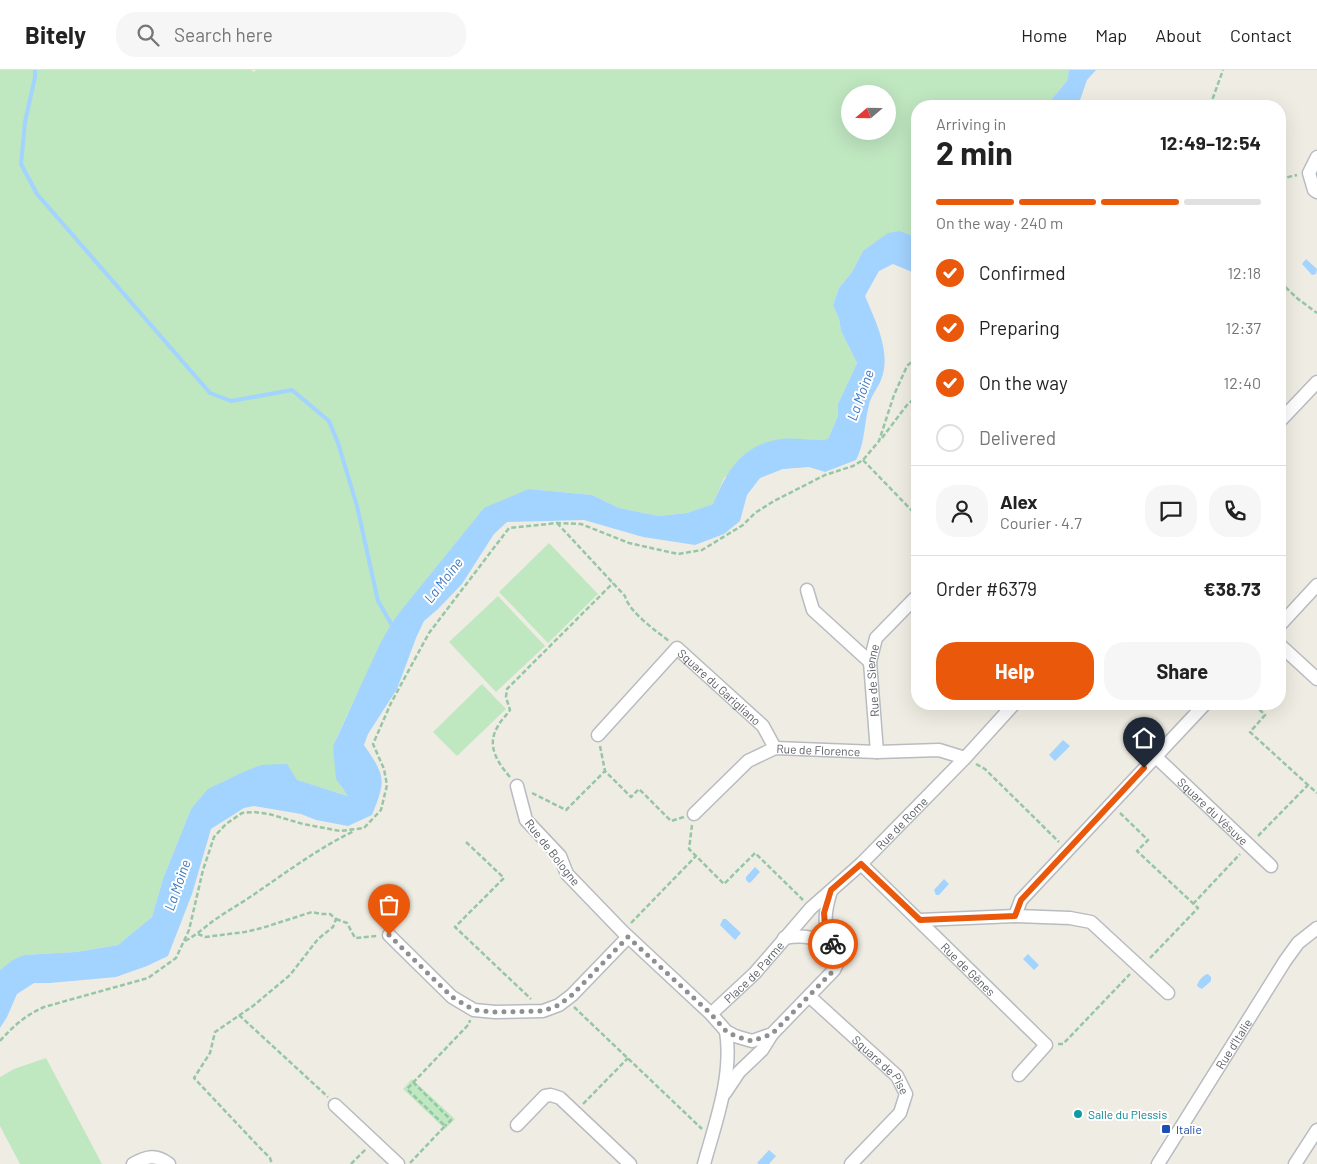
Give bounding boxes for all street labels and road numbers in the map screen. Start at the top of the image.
street label: Rue de Sienne [863,642,881,718]
street label: Square du Garigliano [675,646,764,728]
street label: Rue de Florence [776,741,861,758]
street label: Square du Vésuve [1175,774,1251,848]
street label: Rue de Rome [872,794,930,852]
street label: Rue de Bologne [523,816,583,888]
street label: Place de Parme [721,938,786,1006]
street label: Rue de Gênes [938,939,998,999]
street label: Rue d’Italie [1212,1016,1254,1071]
street label: Square de Pise [850,1032,912,1097]

